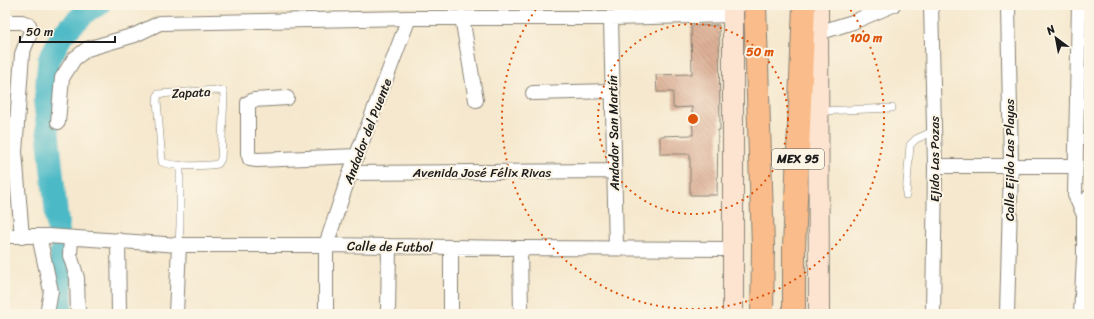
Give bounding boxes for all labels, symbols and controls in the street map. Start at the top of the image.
scale bar [20,18,115,44]
north arrow [1036,18,1076,58]
text: N [1042,20,1060,41]
text: 50 m [26,21,53,43]
text: 100 m [850,27,883,49]
text: 50 m [746,41,774,63]
street label: Andador del Puente [336,75,398,188]
street label: Andador San Martín [601,75,626,192]
street label: Zapata [171,80,212,105]
street label: Calle Ejido Las Playas [998,99,1021,221]
centre of rings [686,112,700,126]
street label: Ejido Las Pozas [923,116,946,202]
road number: MEX 95 [772,149,824,169]
street label: Avenida José Félix Rivas [412,161,551,184]
street label: Calle de Futbol [347,234,433,259]

